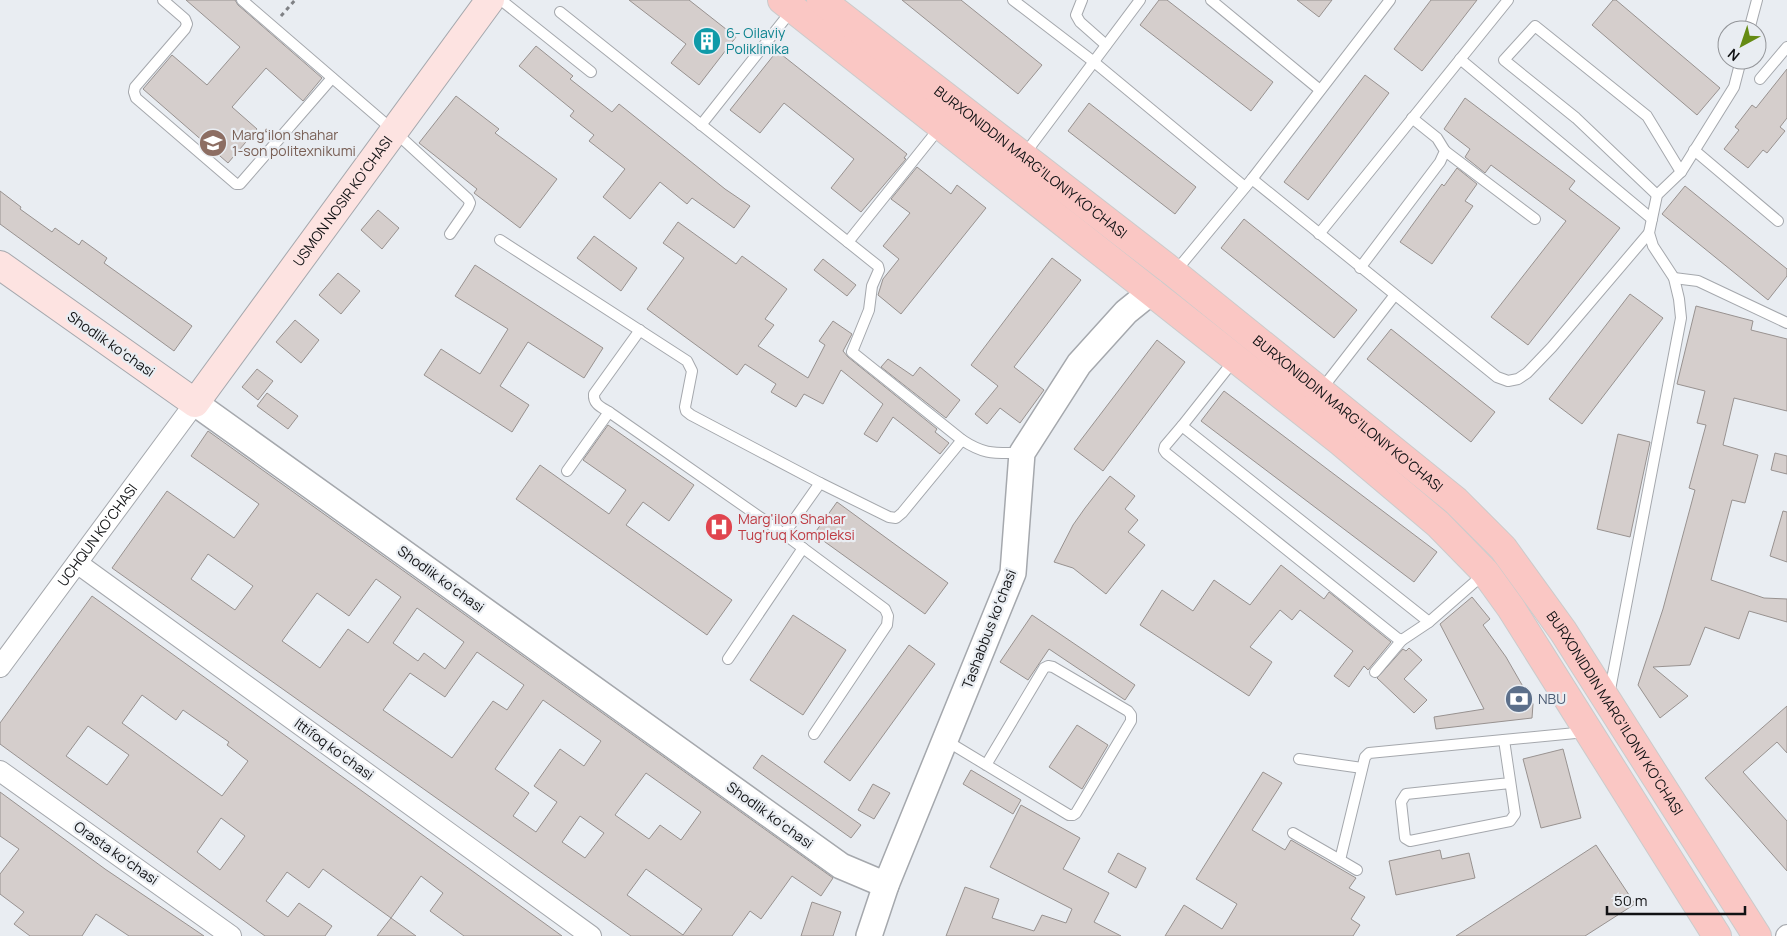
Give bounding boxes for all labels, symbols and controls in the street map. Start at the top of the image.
north arrow [1717,20,1767,70]
place label: 6- Oilaviy Poliklinika [726,23,789,58]
building icon: 6- Oilaviy Poliklinika [692,26,722,56]
text: N [1723,45,1743,66]
street label: BURXONIDDIN MARG’ILONIY KO’CHASI [931,81,1131,242]
place label: Margʻilon shahar 1-son politexnikumi [232,125,356,160]
school or university icon: Margʻilon shahar 1-son politexnikumi [198,128,228,158]
street label: USMON NOSIR KO‘CHASI [288,132,396,270]
street label: Shodlik koʻchasi [64,306,159,381]
street label: BURXONIDDIN MARG’ILONIY KO’CHASI [1249,331,1447,496]
street label: UCHQUN KO'CHASI [53,480,141,590]
place label: Marg'ilon Shahar Tug'ruq Kompleksi [738,509,855,544]
hospital icon: Marg'ilon Shahar Tug'ruq Kompleksi [704,512,734,542]
street label: Shodlik koʻchasi [394,541,488,616]
street label: Tashabbus koʻchasi [957,566,1020,691]
street label: BURXONIDDIN MARG’ILONIY KO’CHASI [1543,607,1688,819]
bank icon: NBU [1504,684,1534,714]
place label: NBU [1538,689,1566,708]
street label: Ittifoq koʻchasi [291,713,378,784]
street label: Shodlik koʻchasi [723,777,817,852]
street label: Orasta koʻchasi [70,816,162,889]
scale bar [1607,884,1744,916]
text: 50 m [1614,890,1648,911]

